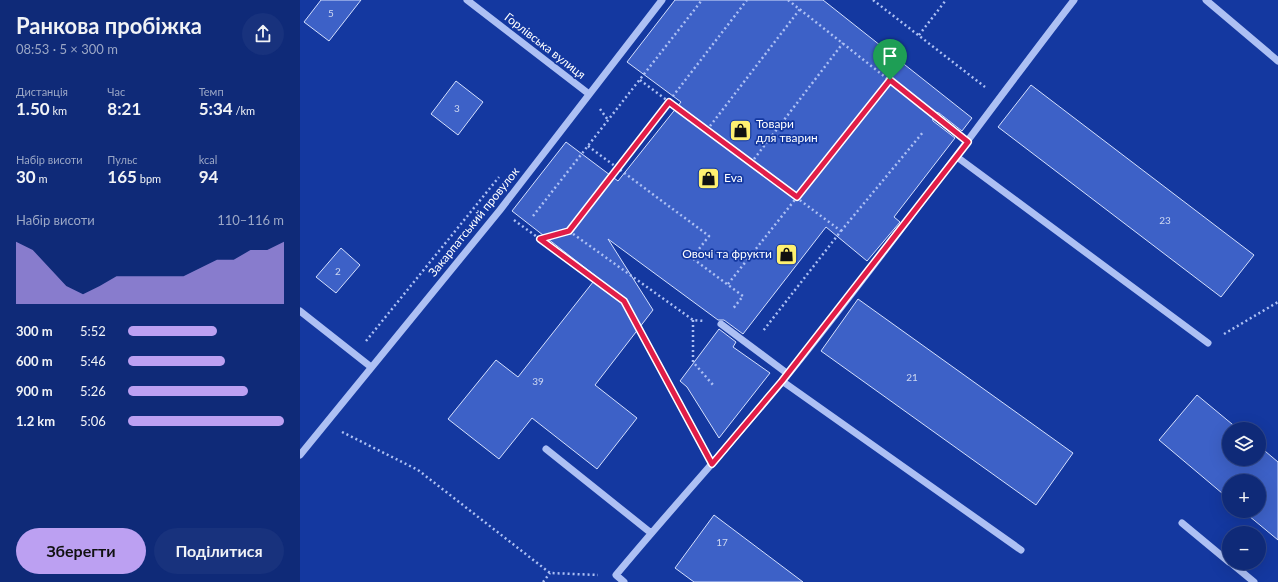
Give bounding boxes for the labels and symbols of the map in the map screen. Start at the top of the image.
house number: 5 [328,7,334,19]
street label: Горлівська вулиця [502,9,589,82]
pin [873,39,907,80]
house number: 3 [454,102,460,114]
place label: Товари для тварин [756,116,818,145]
shop icon: Товари для тварин [728,118,754,144]
street label: Закарпатський провулок [425,163,523,279]
shop icon: Eva [695,165,721,191]
place label: Eva [724,170,743,185]
house number: 23 [1159,214,1171,226]
shop icon: Овочі та фрукти [774,241,800,267]
place label: Овочі та фрукти [682,246,772,261]
house number: 2 [335,265,341,277]
house number: 21 [906,371,918,383]
house number: 39 [532,375,544,387]
house number: 17 [716,536,728,548]

